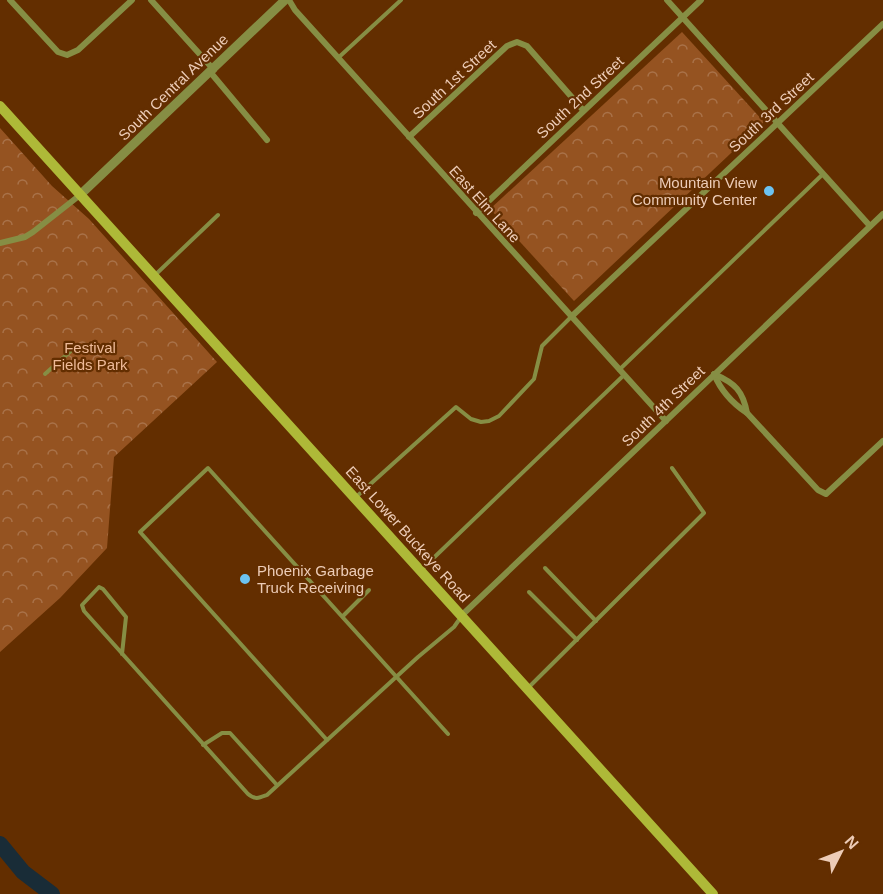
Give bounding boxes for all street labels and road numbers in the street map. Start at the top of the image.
street label: South Central Avenue [115,30,231,144]
street label: South 1st Street [409,36,500,122]
street label: South 2nd Street [533,52,628,142]
street label: South 3rd Street [725,68,817,155]
street label: East Elm Lane [446,162,524,246]
street label: South 4th Street [618,362,708,450]
street label: East Lower Buckeye Road [343,463,473,605]

